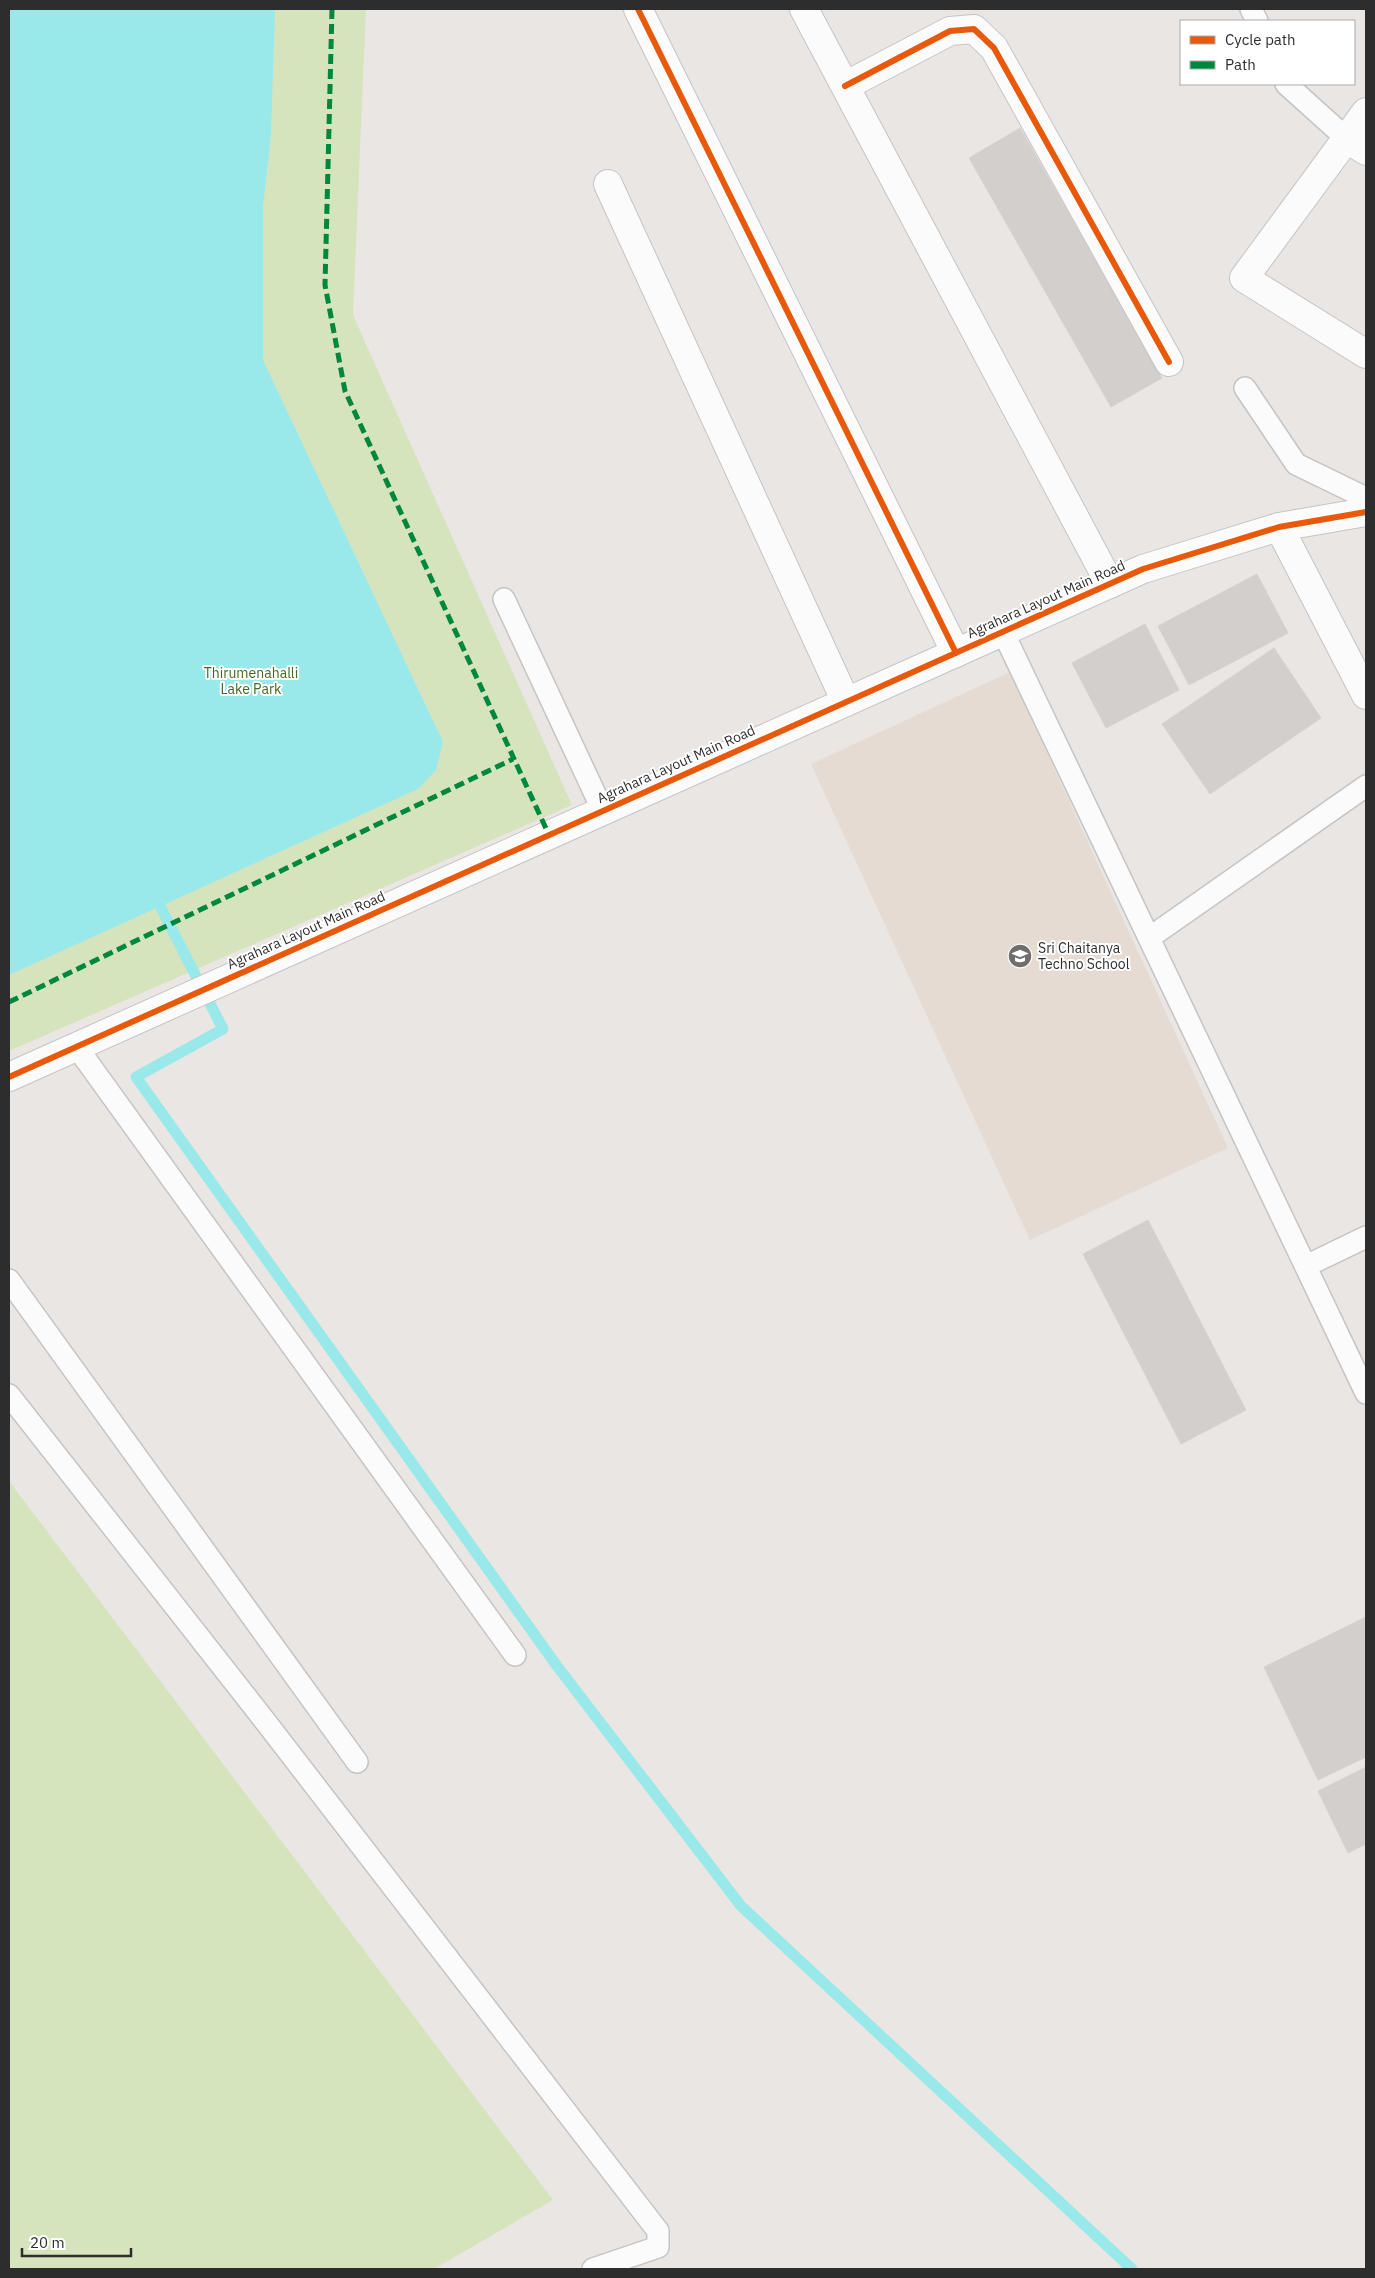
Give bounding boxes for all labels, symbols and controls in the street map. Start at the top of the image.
legend [1180,20,1355,85]
text: Cycle path [1225,30,1296,49]
text: Path [1225,55,1256,74]
street label: Agrahara Layout Main Road [964,556,1128,642]
park label: Thirumenahalli Lake Park [204,664,298,698]
street label: Agrahara Layout Main Road [594,721,758,807]
street label: Agrahara Layout Main Road [224,887,388,973]
place label: Sri Chaitanya Techno School [1038,939,1130,973]
school or university icon: Sri Chaitanya Techno School [1007,943,1033,969]
scale bar [22,2226,131,2258]
text: 20 m [30,2233,65,2252]

